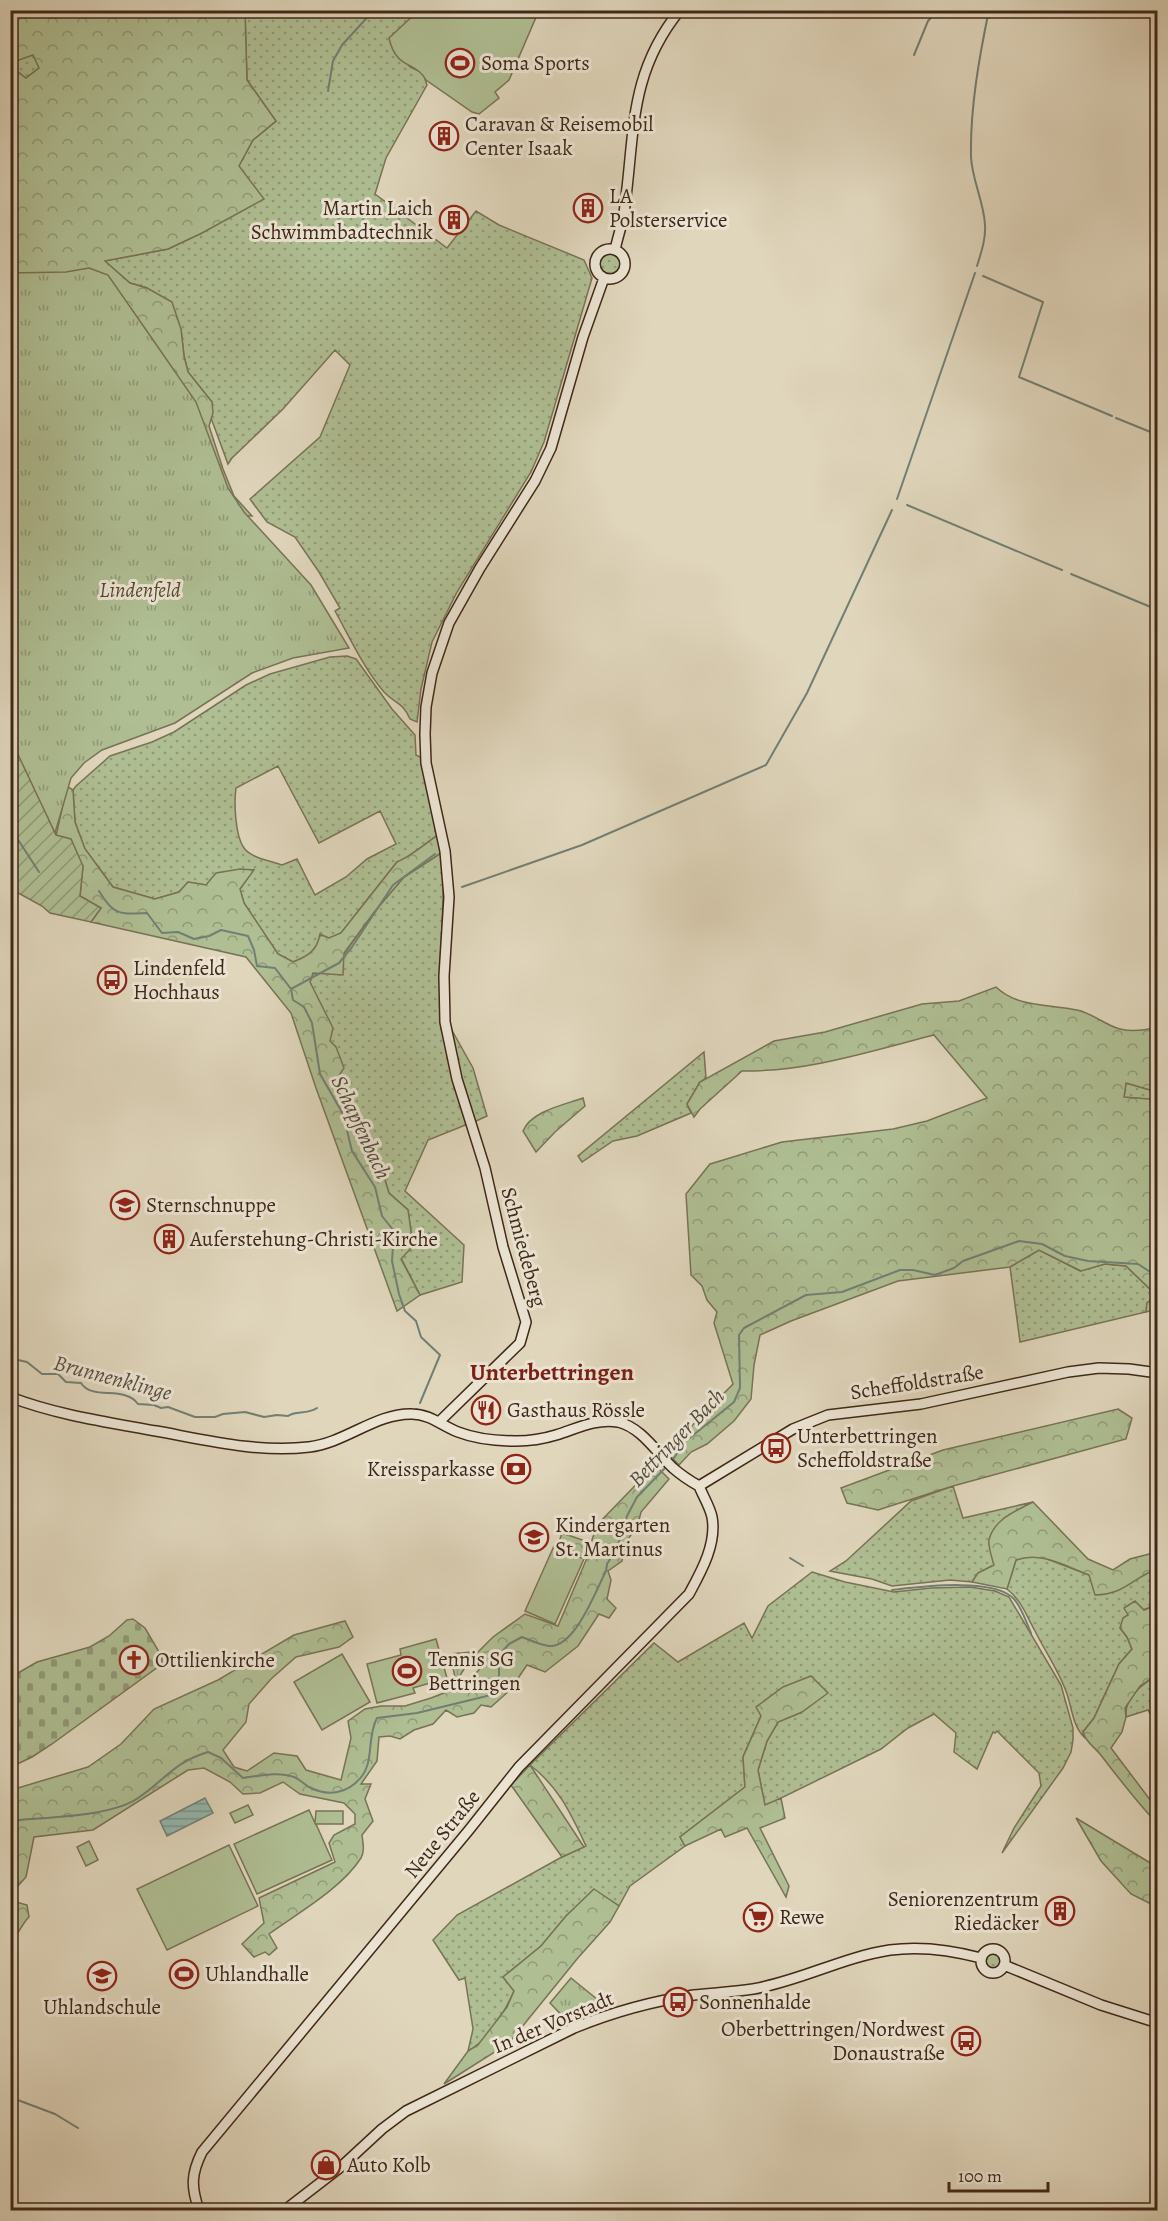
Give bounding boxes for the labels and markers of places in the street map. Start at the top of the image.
sports icon: Soma Sports [444,47,476,79]
place label: Soma Sports [481,49,590,77]
place label: Caravan & Reisemobil Center Isaak [465,110,654,162]
building icon: Caravan & Reisemobil Center Isaak [428,120,460,152]
place label: LA Polsterservice [609,182,728,234]
building icon: LA Polsterservice [572,192,604,224]
place label: Martin Laich Schwimmbadtechnik [251,194,434,246]
building icon: Martin Laich Schwimmbadtechnik [438,204,470,236]
place label: Lindenfeld Hochhaus [133,954,226,1006]
bus stop icon: Lindenfeld Hochhaus [96,964,128,996]
school or university icon: Sternschnuppe [109,1189,141,1221]
place label: Sternschnuppe [146,1191,276,1219]
building icon: Auferstehung-Christi-Kirche [153,1223,185,1255]
place label: Auferstehung-Christi-Kirche [189,1225,438,1253]
restaurant icon: Gasthaus Rössle [470,1394,502,1426]
place label: Gasthaus Rössle [507,1396,645,1424]
place label: Unterbettringen Scheffoldstraße [797,1422,938,1474]
bus stop icon: Unterbettringen Scheffoldstraße [760,1432,792,1464]
bank icon: Kreissparkasse [500,1453,532,1485]
place label: Kreissparkasse [367,1455,495,1483]
place label: Kindergarten St. Martinus [555,1511,670,1563]
school or university icon: Kindergarten St. Martinus [518,1521,550,1553]
church icon: Ottilienkirche [118,1644,150,1676]
place label: Tennis SG Bettringen [428,1645,521,1697]
place label: Ottilienkirche [155,1646,275,1674]
sports icon: Tennis SG Bettringen [391,1655,423,1687]
place label: Seniorenzentrum Riedäcker [888,1885,1039,1937]
building icon: Seniorenzentrum Riedäcker [1044,1895,1076,1927]
supermarket icon: Rewe [742,1901,774,1933]
place label: Rewe [779,1903,825,1931]
sports icon: Uhlandhalle [168,1958,200,1990]
school or university icon: Uhlandschule [86,1960,118,1992]
place label: Uhlandhalle [205,1960,309,1988]
bus stop icon: Sonnenhalde [662,1986,694,2018]
place label: Sonnenhalde [699,1988,811,2016]
place label: Uhlandschule [43,1993,161,2021]
place label: Oberbettringen/Nordwest Donaustraße [721,2015,945,2067]
bus stop icon: Oberbettringen/Nordwest Donaustraße [950,2025,982,2057]
shop icon: Auto Kolb [310,2149,342,2181]
place label: Auto Kolb [346,2151,431,2179]

